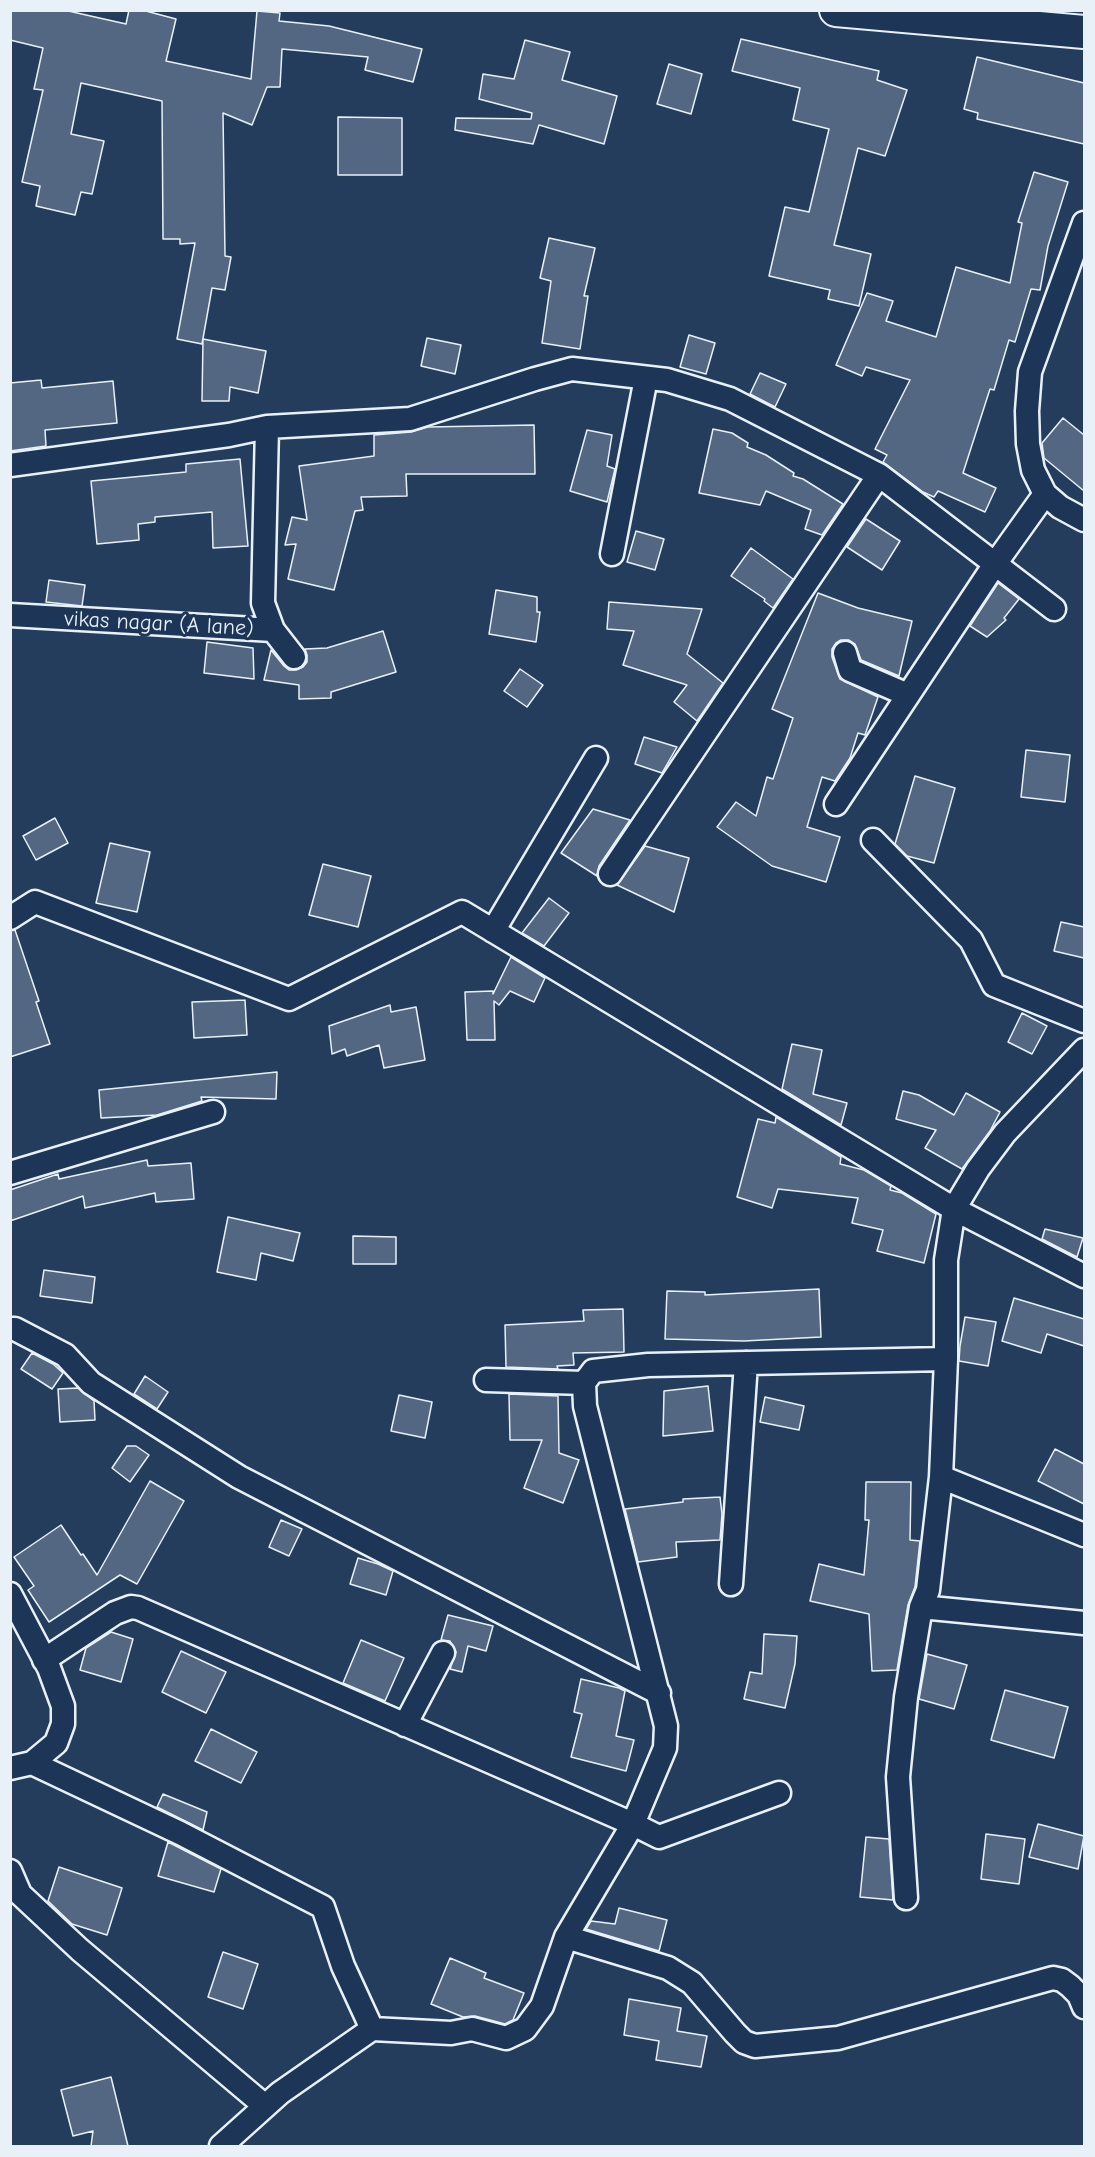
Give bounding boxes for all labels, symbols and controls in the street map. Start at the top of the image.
street label: vikas nagar (A lane) [64,606,254,642]

